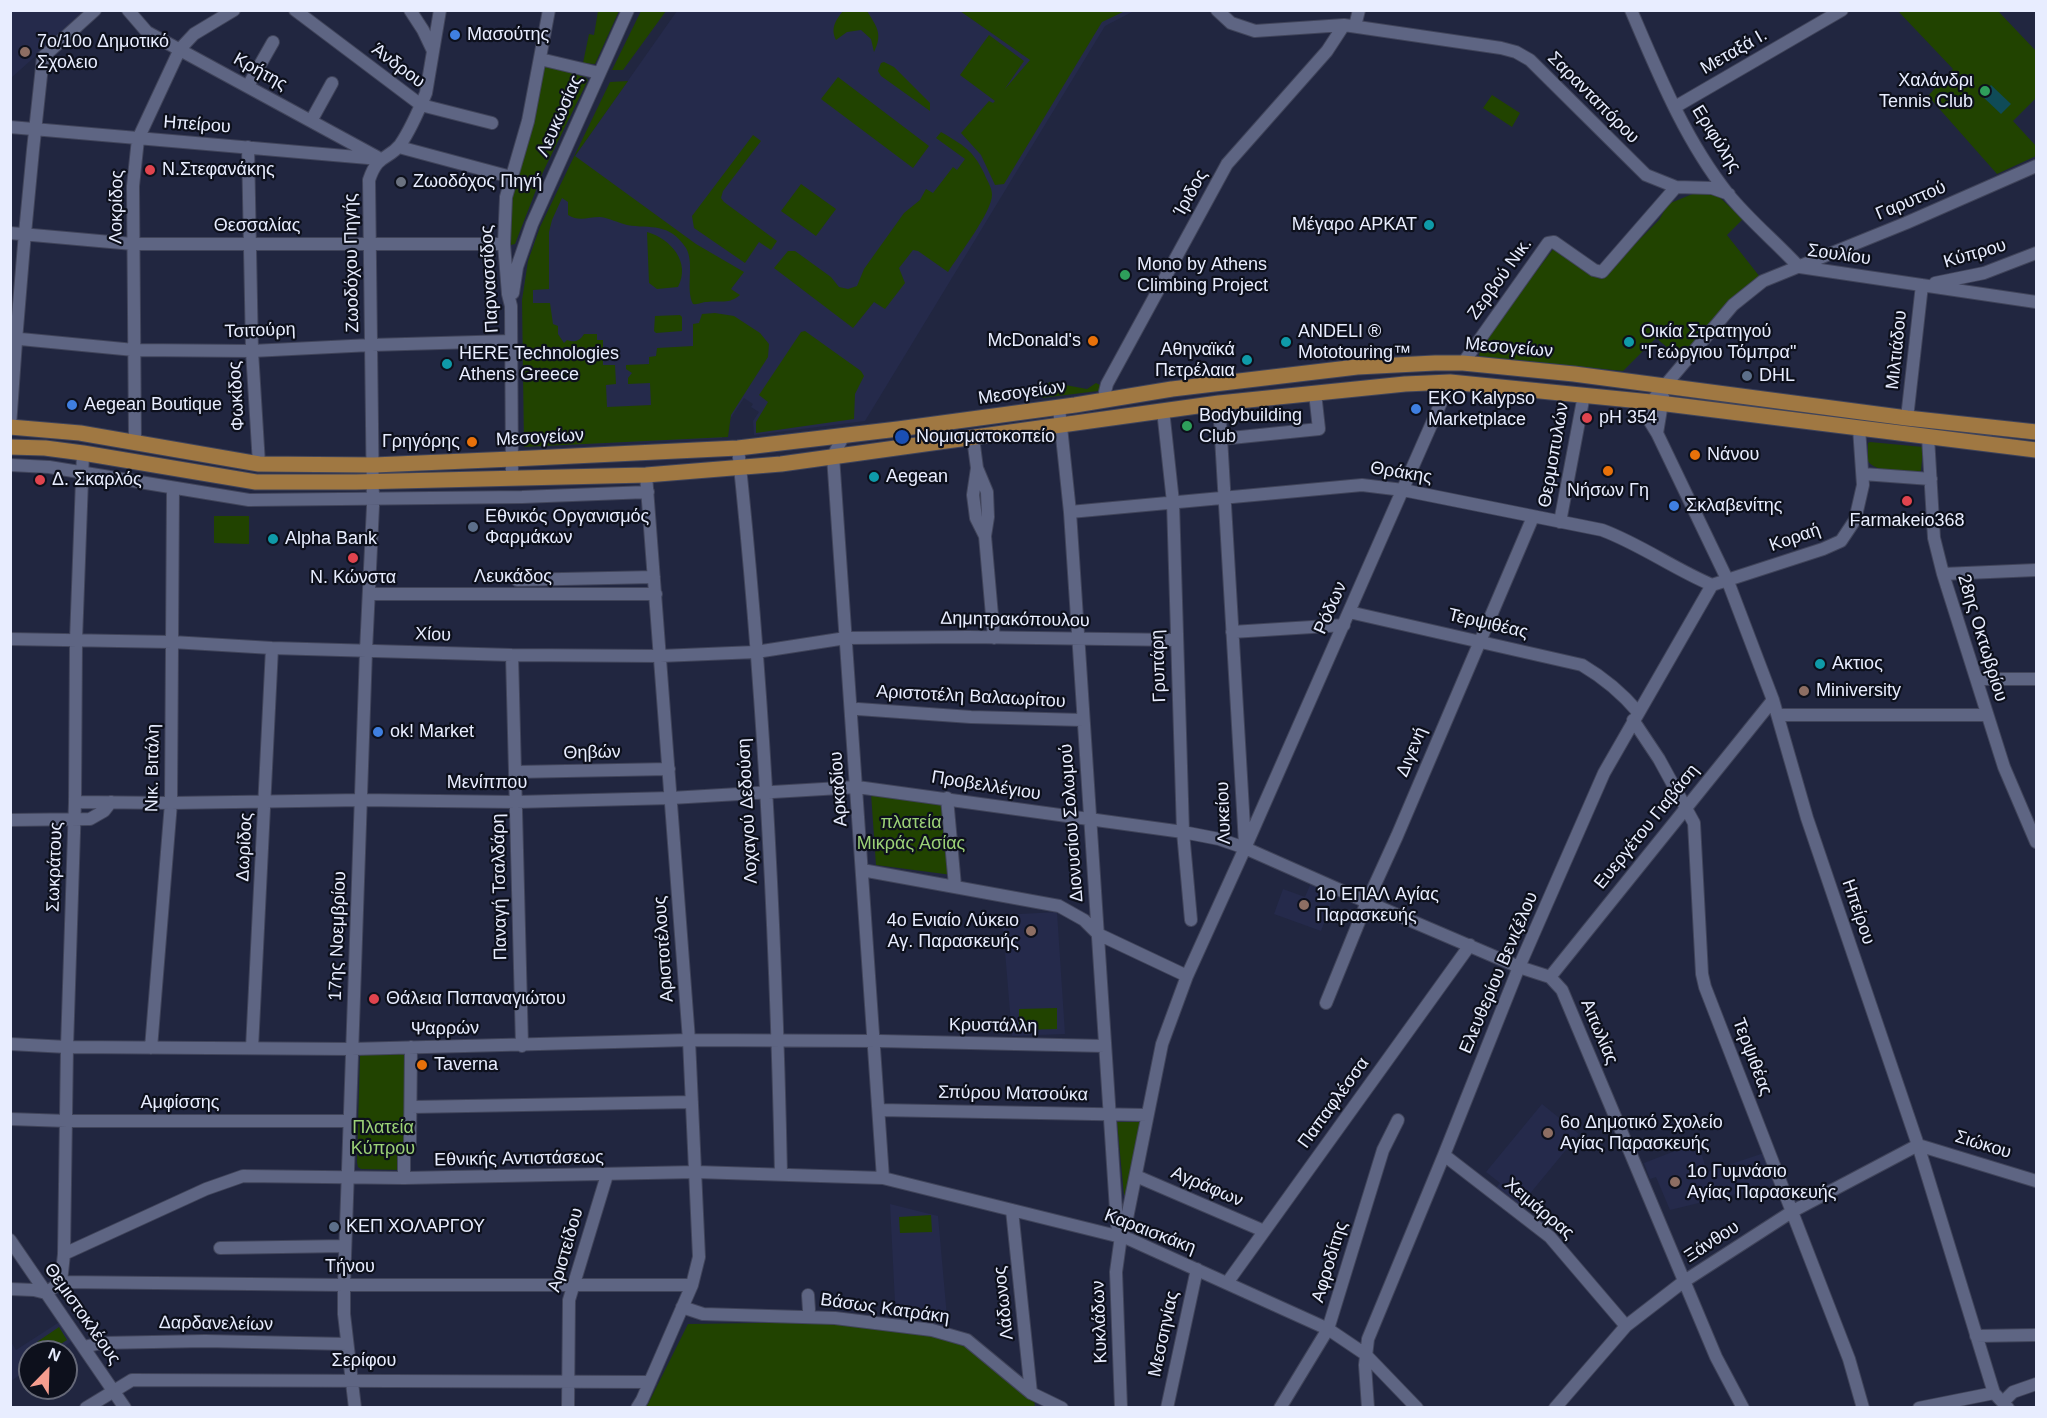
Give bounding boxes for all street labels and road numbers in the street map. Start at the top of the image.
street label: Μεταξά Ι. [1697,24,1771,80]
street label: Άνδρου [367,39,429,93]
street label: Κρήτης [229,48,291,96]
street label: Σαρανταπόρου [1543,48,1643,148]
street label: Λευκωσίας [532,72,588,160]
street label: Εριφύλης [1687,101,1745,177]
street label: Ηπείρου [163,112,231,138]
street label: Ίριδος [1169,166,1213,220]
street label: Λοκρίδος [106,170,128,244]
street label: Γαρυττού [1873,177,1949,225]
street label: Ζωοδόχου Πηγής [340,193,364,333]
street label: Θεσσαλίας [214,215,300,237]
street label: Παρνασσίδος [476,225,504,333]
street label: Ζερβού Νικ. [1463,234,1537,324]
street label: Κύπρου [1941,235,2009,273]
street label: Σουλίου [1806,240,1872,270]
street label: Μιλτιάδου [1882,309,1912,391]
street label: Τσιτούρη [224,319,296,343]
street label: Μεσογείων [1464,333,1554,363]
street label: Φωκίδος [224,360,250,432]
street label: Μεσογείων [977,376,1067,410]
street label: Θερμοπυλών [1534,401,1574,509]
street label: Μεσογείων [495,425,585,451]
street label: Θράκης [1369,457,1433,489]
street label: Κοραή [1767,519,1823,557]
street label: Λευκάδος [474,566,552,588]
street label: 28ης Οκτωβρίου [1952,572,2012,704]
street label: Ρόδων [1310,578,1352,638]
street label: Τερψιθέας [1446,604,1530,644]
street label: Δημητρακόπουλου [940,608,1090,632]
street label: Χίου [415,624,451,646]
street label: Γρυπάρη [1147,629,1171,703]
street label: Αριστοτέλη Βαλαωρίτου [876,681,1066,713]
street label: Νικ. Βιτάλη [141,724,165,812]
street label: Διγενή [1392,724,1432,780]
street label: Λοχαγού Δεδούση [733,738,763,884]
street label: Θηβών [563,742,621,764]
street label: Διονυσίου Σολωμού [1056,743,1088,903]
street label: Αρκαδίου [826,751,852,827]
street label: Ευεργέτου Γιαβάση [1590,760,1704,894]
street label: Προβελλέγιου [930,767,1042,805]
street label: Μενίππου [447,772,527,794]
street label: Λυκείου [1212,781,1236,845]
street label: Δωρίδος [232,812,258,882]
street label: Παναγή Τσαλδάρη [488,813,512,961]
street label: Σωκράτους [43,822,67,912]
street label: 17ης Νοεμβρίου [325,871,351,1001]
street label: Ηπείρου [1837,877,1879,947]
street label: Ελευθερίου Βενιζέλου [1455,889,1543,1057]
street label: Αριστοτέλους [650,895,678,1003]
street label: Αιτωλίας [1576,996,1622,1068]
street label: Κρυστάλλη [949,1014,1037,1038]
street label: Τερψιθέας [1727,1015,1777,1099]
street label: Ψαρρών [411,1018,479,1040]
street label: Παπαφλέσσα [1294,1053,1374,1153]
street label: Σπύρου Ματσούκα [938,1082,1088,1106]
street label: Αμφίσσης [141,1092,219,1114]
street label: Σιώκου [1952,1126,2014,1164]
street label: Εθνικής Αντιστάσεως [434,1147,604,1171]
street label: Αγράφων [1168,1162,1246,1212]
street label: Χειμάρρας [1500,1174,1578,1244]
street label: Καραισκάκη [1101,1205,1199,1259]
street label: Αριστείδου [544,1206,588,1294]
street label: Ξάνθου [1681,1216,1743,1268]
street label: Αφροδίτης [1307,1219,1353,1305]
street label: Τήνου [325,1256,375,1278]
street label: Θεμιστοκλέους [39,1259,125,1369]
street label: Λάδωνος [989,1265,1019,1341]
street label: Κυκλάδων [1088,1280,1112,1364]
street label: Βάσως Κατράκη [819,1289,951,1329]
street label: Μεσσηνίας [1144,1289,1184,1379]
street label: Δαρδανελείων [159,1312,273,1336]
street label: Σερίφου [332,1350,396,1372]

